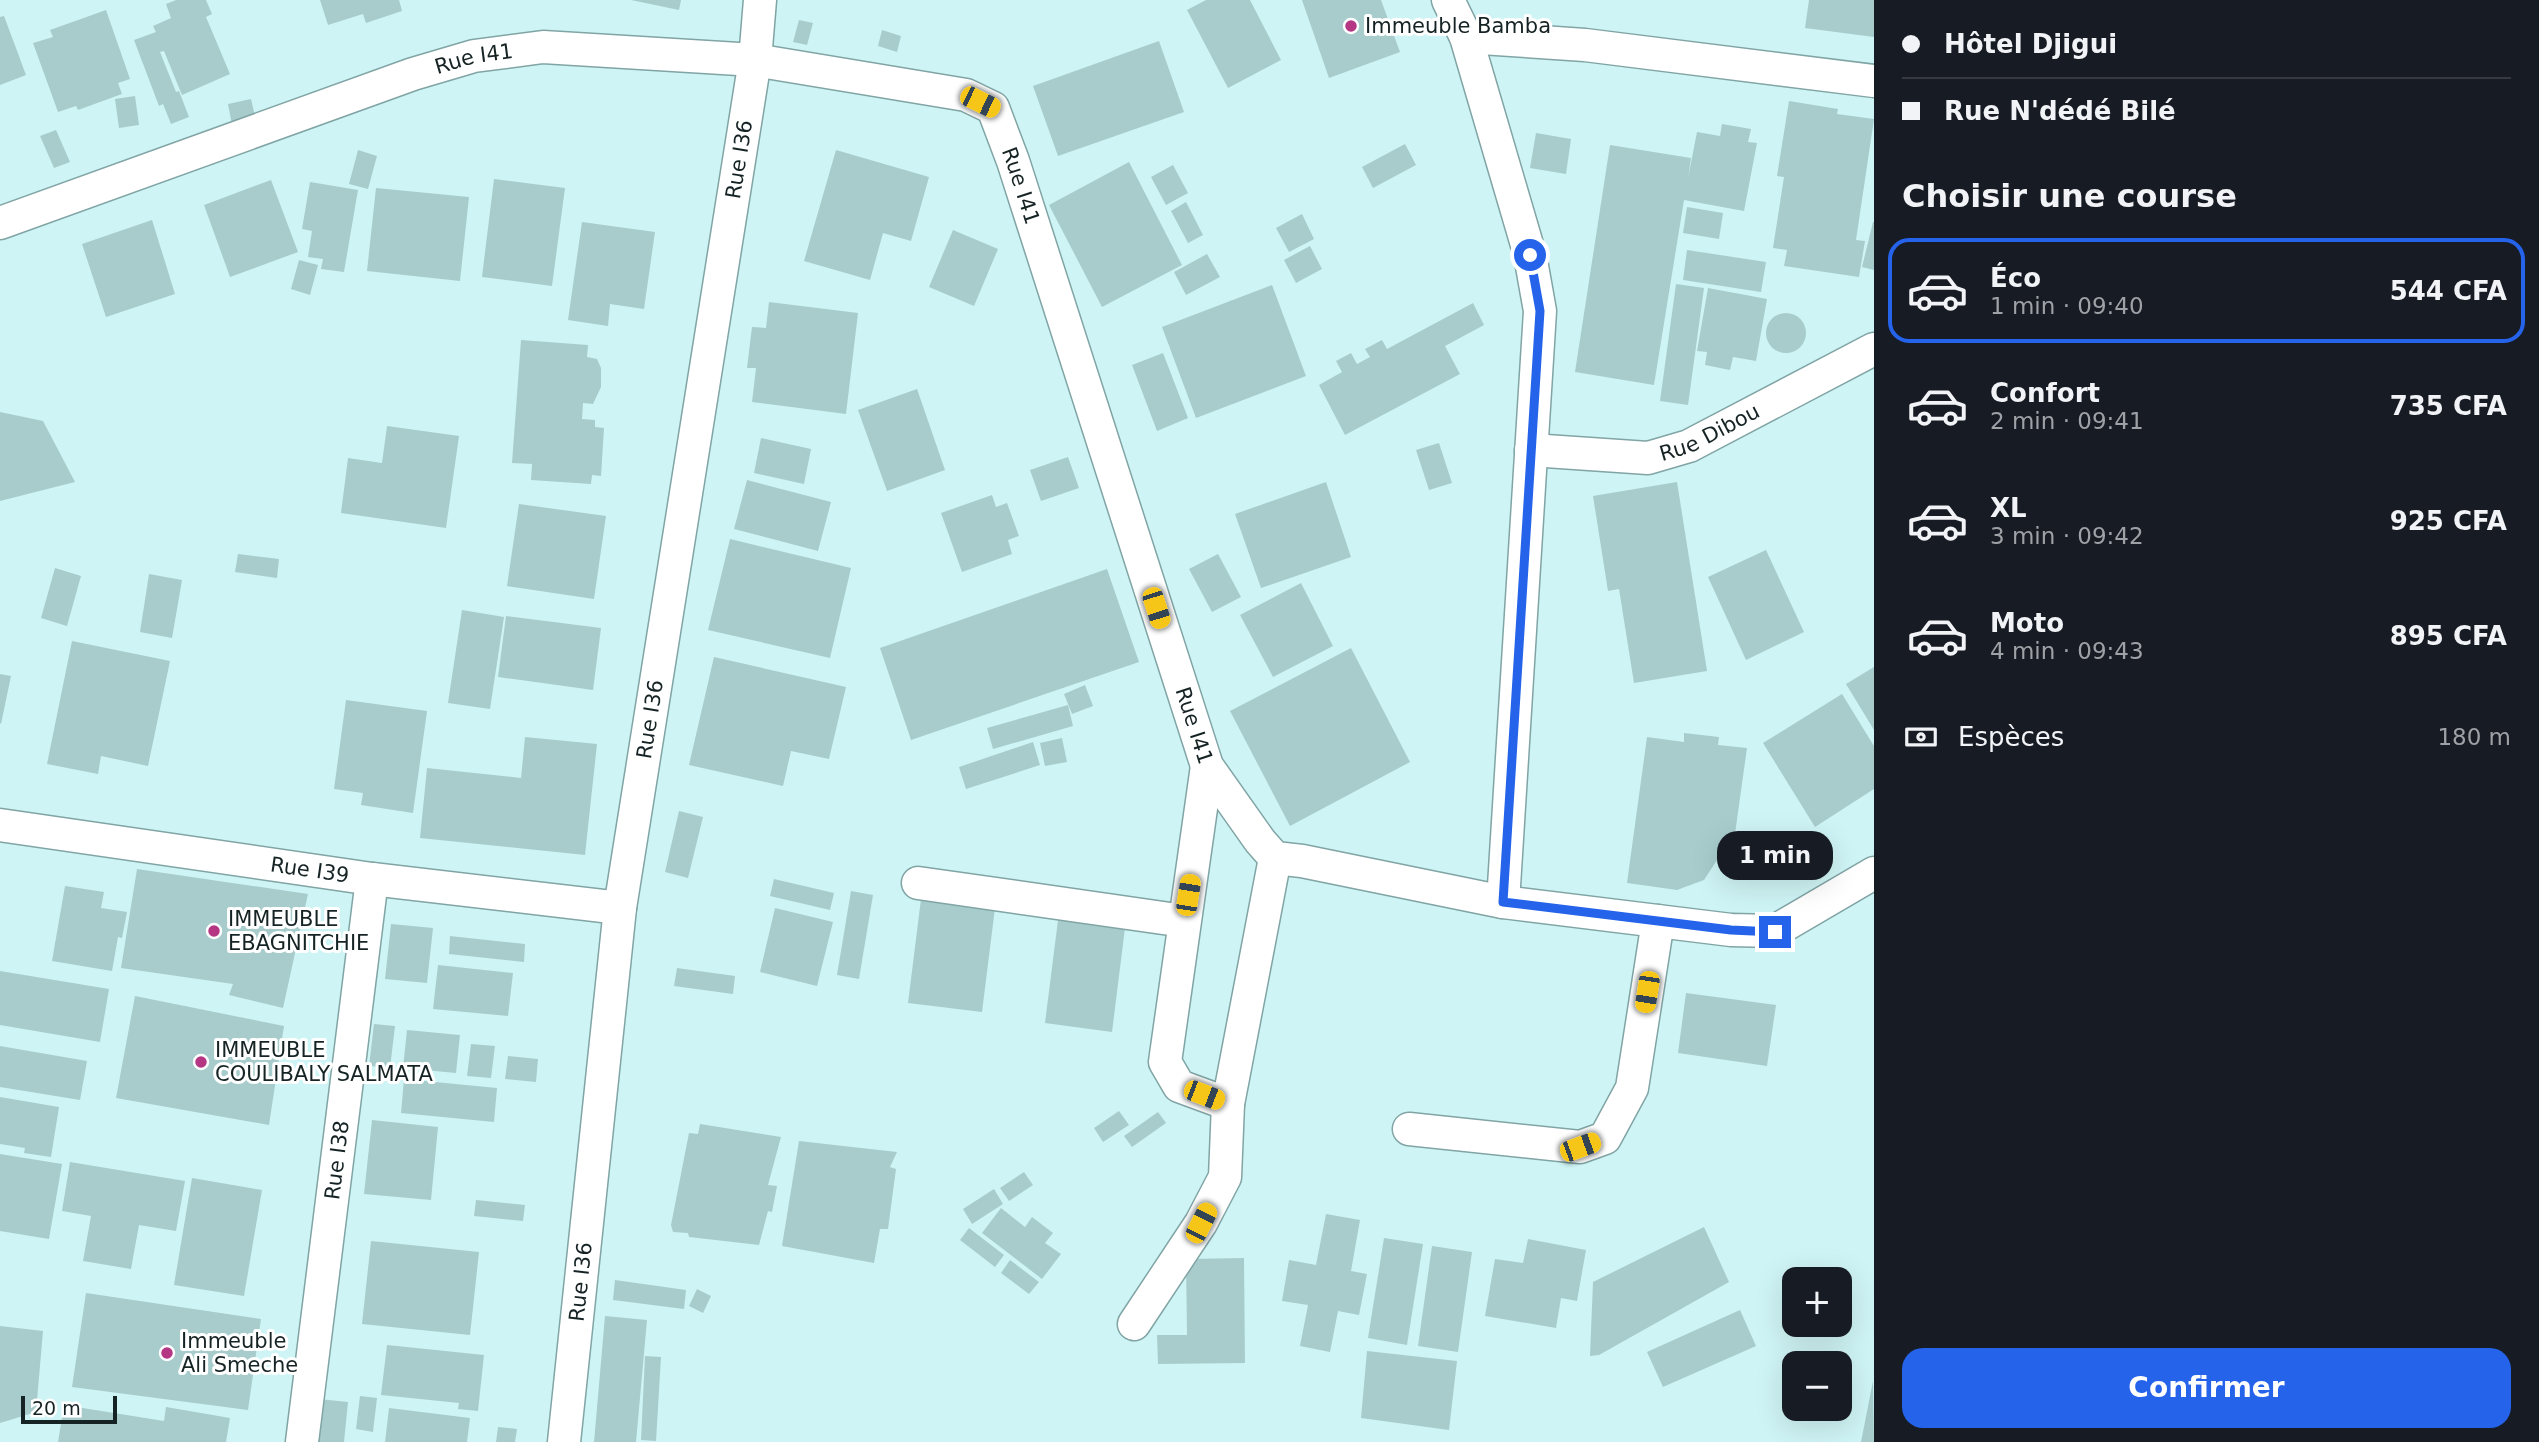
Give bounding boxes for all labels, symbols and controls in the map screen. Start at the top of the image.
place label: Immeuble Bamba [1365,14,1551,38]
marker: Immeuble Bamba [1343,18,1359,34]
text: Hôtel Djigui [1944,29,2117,59]
street label: Rue I41 [432,39,514,79]
car [957,83,1004,121]
text: Rue N'dédé Bilé [1944,96,2176,126]
street label: Rue I36 [721,118,757,201]
street label: Rue I41 [997,144,1044,227]
text: Choisir une course [1902,177,2237,215]
route start [1514,239,1546,271]
icon: car [1906,259,1969,322]
text: Éco [1990,263,2041,293]
text: 544 CFA [2390,276,2507,306]
text: 1 min · 09:40 [1990,293,2144,319]
icon: car [1906,374,1969,437]
text: Confort [1990,378,2100,408]
text: 735 CFA [2390,391,2507,421]
street label: Rue Dibou [1657,399,1764,466]
text: 2 min · 09:41 [1990,408,2144,434]
icon: car [1906,489,1969,552]
text: XL [1990,493,2027,523]
text: 925 CFA [2390,506,2507,536]
text: 3 min · 09:42 [1990,523,2144,549]
car [1140,585,1173,631]
icon: car [1906,604,1969,667]
text: Moto [1990,608,2064,638]
text: 895 CFA [2390,621,2507,651]
text: 4 min · 09:43 [1990,638,2144,664]
street label: Rue I36 [632,678,668,760]
street label: Rue I41 [1170,684,1218,767]
icon: cash [1902,718,1940,756]
text: Espèces [1958,722,2064,752]
text: 180 m [2437,724,2511,750]
callout: 1 min [1717,830,1833,880]
text: 1 min [1739,842,1811,868]
street label: Rue I39 [269,852,351,888]
car [1175,873,1202,917]
place label: IMMEUBLE EBAGNITCHIE [228,907,369,955]
route end [1759,916,1791,948]
marker: IMMEUBLE EBAGNITCHIE [206,923,222,939]
car [1634,970,1661,1014]
place label: IMMEUBLE COULIBALY SALMATA [215,1038,433,1086]
marker: IMMEUBLE COULIBALY SALMATA [193,1054,209,1070]
car [1181,1078,1228,1112]
street label: Rue I38 [320,1119,354,1201]
car [1557,1130,1604,1164]
car [1183,1200,1220,1246]
street label: Rue I36 [565,1241,597,1323]
map controls [1782,1267,1852,1421]
button: + [1782,1267,1852,1337]
place label: Immeuble Ali Smeche [181,1329,298,1377]
marker: Immeuble Ali Smeche [159,1345,175,1361]
button: Confirmer [1902,1348,2511,1428]
button: − [1782,1351,1852,1421]
scale bar [21,1393,117,1425]
text: 20 m [32,1397,81,1419]

